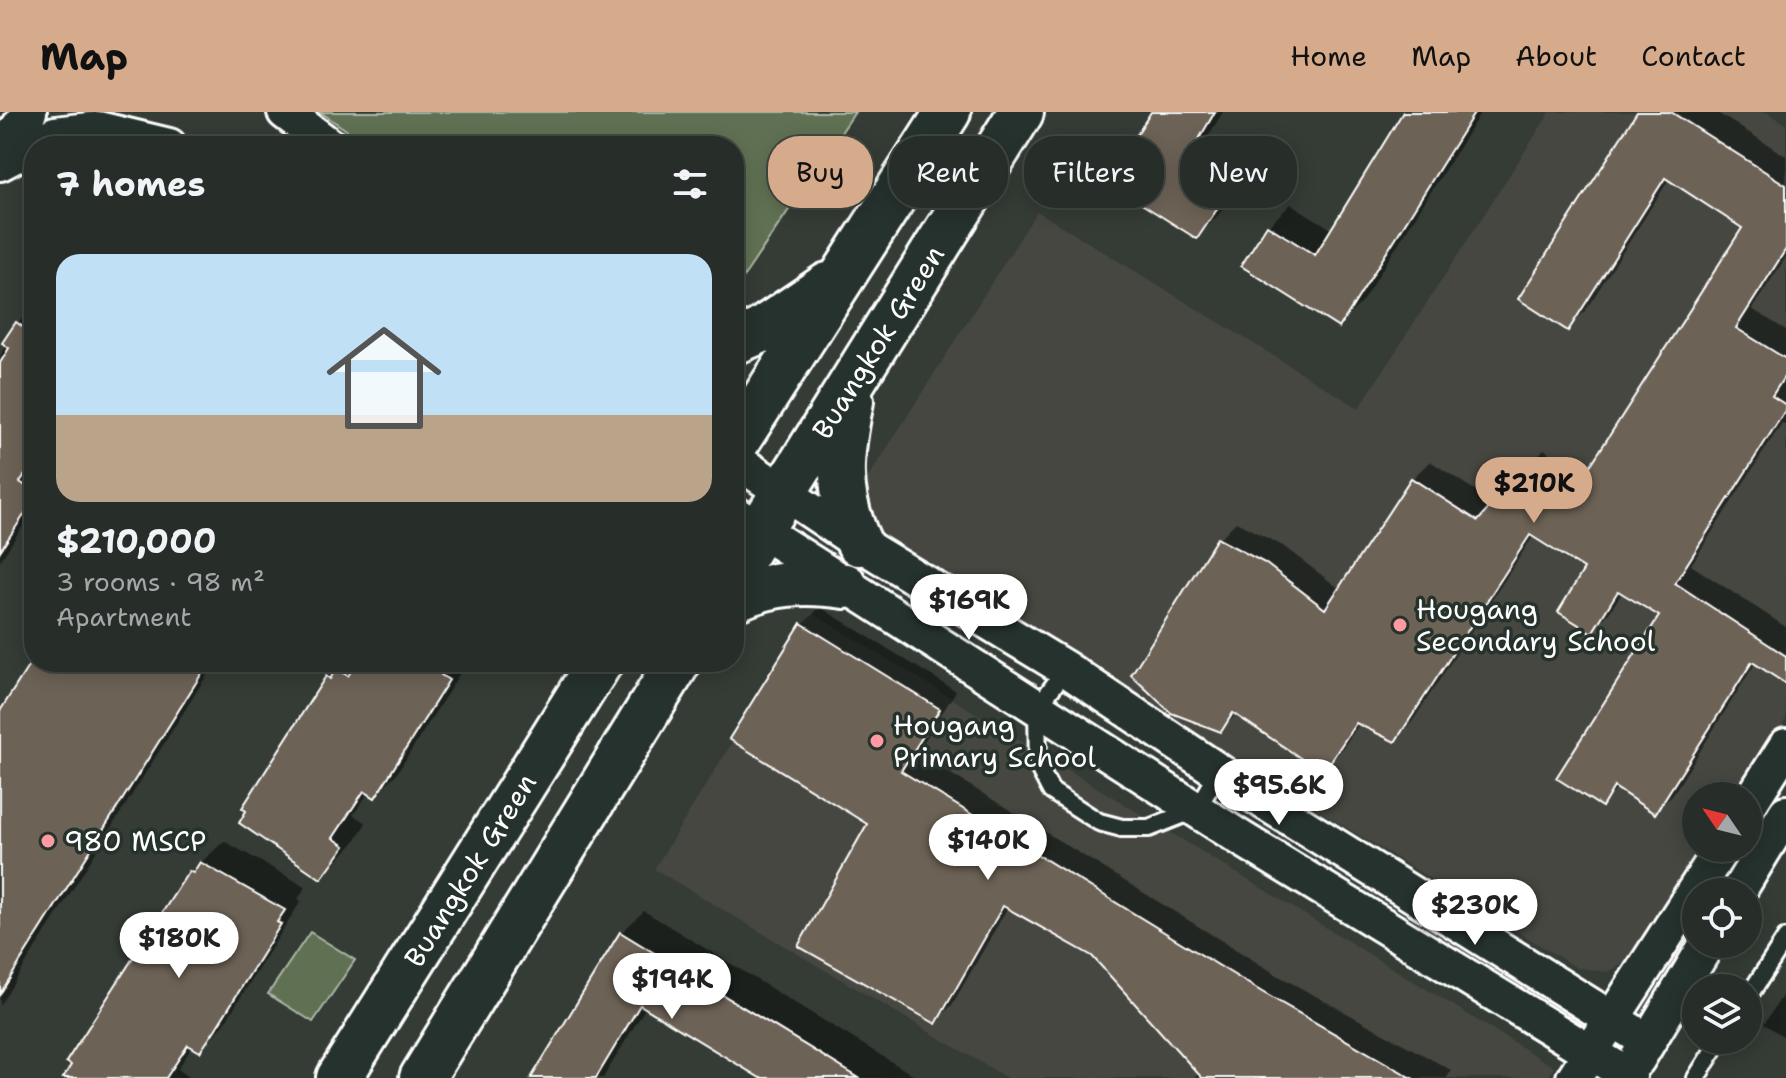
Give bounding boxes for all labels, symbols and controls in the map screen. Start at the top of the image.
text: Map [40,31,128,82]
text: Home [1290,37,1367,75]
text: Map [1411,37,1471,75]
text: About [1515,37,1597,75]
text: Contact [1641,37,1746,75]
chip: Buy [768,136,873,208]
chip: Rent [889,136,1008,208]
chip: Filters [1024,136,1164,208]
chip: New [1180,136,1297,208]
text: 7 homes [56,161,205,207]
icon: filters [668,162,712,206]
street label: Buangkok Green [803,238,953,446]
icon: home [312,306,456,450]
pin: $210K [1478,457,1590,525]
text: $210K [1493,465,1575,500]
text: $210,000 [56,518,217,564]
text: 3 rooms · 98 m² [56,564,265,599]
pin: $169K [913,574,1025,642]
text: $169K [928,582,1010,617]
place label: Hougang Secondary School [1416,590,1656,660]
text: Apartment [56,599,192,634]
marker: Hougang Secondary School [1391,616,1409,634]
place label: Hougang Primary School [893,706,1096,776]
marker: Hougang Primary School [868,732,886,750]
pin: $95.6K [1214,759,1344,827]
street label: Buangkok Green [395,766,545,974]
text: $95.6K [1232,767,1326,802]
north arrow [1682,782,1762,862]
map controls [1682,782,1762,1054]
pin: $140K [932,814,1044,882]
place label: 980 MSCP [64,822,206,860]
text: $140K [947,822,1029,857]
marker: 980 MSCP [39,832,57,850]
button: locate [1682,878,1762,958]
pin: $230K [1419,879,1531,947]
text: $230K [1430,887,1520,922]
pin: $180K [123,912,235,980]
text: $180K [138,920,220,955]
pin: $194K [616,953,728,1021]
text: $194K [631,961,713,996]
button: layers [1682,974,1762,1054]

